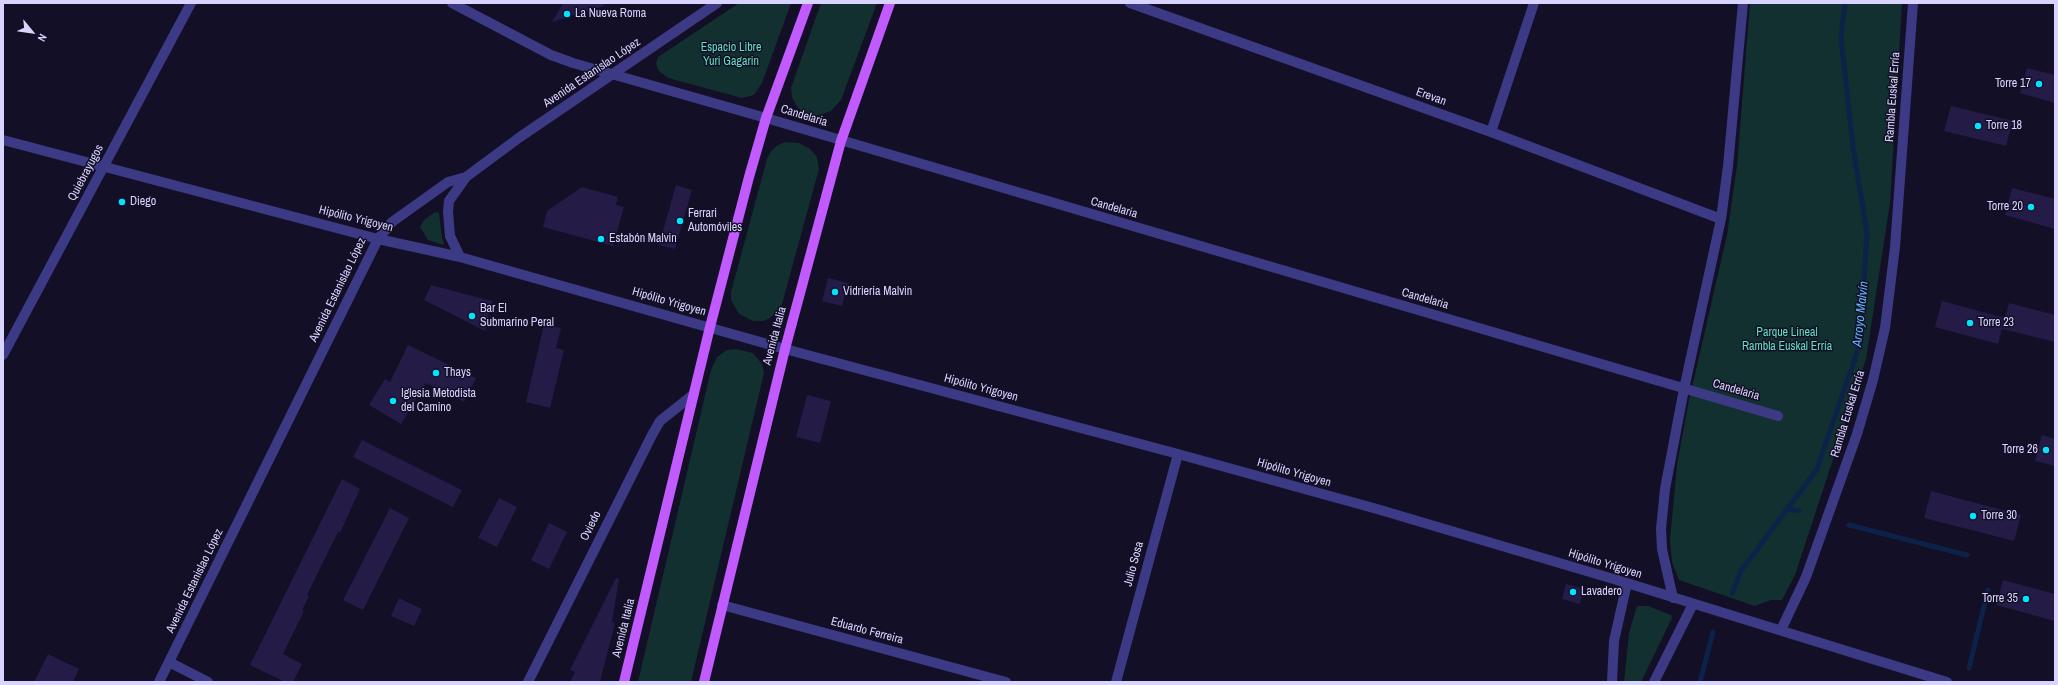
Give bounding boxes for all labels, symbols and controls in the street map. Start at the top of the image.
place label: La Nueva Roma [575,7,646,21]
marker: La Nueva Roma [562,9,572,19]
north arrow [12,12,52,52]
text: N [35,32,50,44]
street label: Avenida Estanislao López [541,35,643,111]
park label: Espacio Libre Yuri Gagarin [701,41,761,69]
street label: Rambla Euskal Erría [1883,51,1903,143]
place label: Torre 17 [1995,77,2031,91]
marker: Torre 17 [2034,79,2044,89]
street label: Erevan [1414,85,1448,109]
street label: Candelaria [779,102,829,130]
place label: Torre 18 [1986,119,2022,133]
marker: Torre 18 [1973,121,1983,131]
street label: Quiebrayugos [65,142,107,204]
street label: Candelaria [1089,194,1139,222]
place label: Diego [130,195,156,209]
marker: Diego [117,197,127,207]
place label: Torre 20 [1987,200,2023,214]
marker: Torre 20 [2026,202,2036,212]
street label: Hipólito Yrigoyen [317,203,395,235]
place label: Ferrari Automóviles [688,207,742,235]
marker: Ferrari Automóviles [675,216,685,226]
place label: Estabón Malvin [609,232,677,246]
marker: Estabón Malvin [596,234,606,244]
street label: Avenida Estanislao López [307,236,369,344]
water label: Arroyo Malvín [1850,280,1872,348]
street label: Hipólito Yrigoyen [630,285,708,319]
place label: Vidrieria Malvin [843,285,912,299]
street label: Candelaria [1400,285,1450,313]
marker: Vidrieria Malvin [830,287,840,297]
place label: Bar El Submarino Peral [480,302,554,330]
street label: Avenida Italia [760,305,790,367]
marker: Bar El Submarino Peral [467,311,477,321]
place label: Torre 23 [1978,316,2014,330]
marker: Torre 23 [1965,318,1975,328]
park label: Parque Lineal Rambla Euskal Erría [1742,326,1832,354]
place label: Thays [444,366,471,380]
marker: Thays [431,368,441,378]
street label: Rambla Euskal Erría [1828,369,1868,459]
street label: Hipólito Yrigoyen [942,371,1020,405]
street label: Candelaria [1711,376,1761,404]
place label: Iglesia Metodista del Camino [401,387,476,415]
marker: Iglesia Metodista del Camino [388,396,398,406]
place label: Torre 26 [2002,443,2038,457]
marker: Torre 26 [2041,445,2051,455]
street label: Hipólito Yrigoyen [1255,456,1333,490]
street label: Oviedo [577,509,605,543]
place label: Torre 30 [1981,509,2017,523]
marker: Torre 30 [1968,511,1978,521]
street label: Avenida Estanislao López [164,527,226,635]
street label: Julio Sosa [1121,540,1147,588]
street label: Hipólito Yrigoyen [1567,546,1643,582]
place label: Lavadero [1581,585,1622,599]
marker: Lavadero [1568,587,1578,597]
place label: Torre 35 [1982,592,2018,606]
marker: Torre 35 [2021,594,2031,604]
street label: Avenida Italia [610,597,638,659]
street label: Eduardo Ferreira [829,614,905,648]

